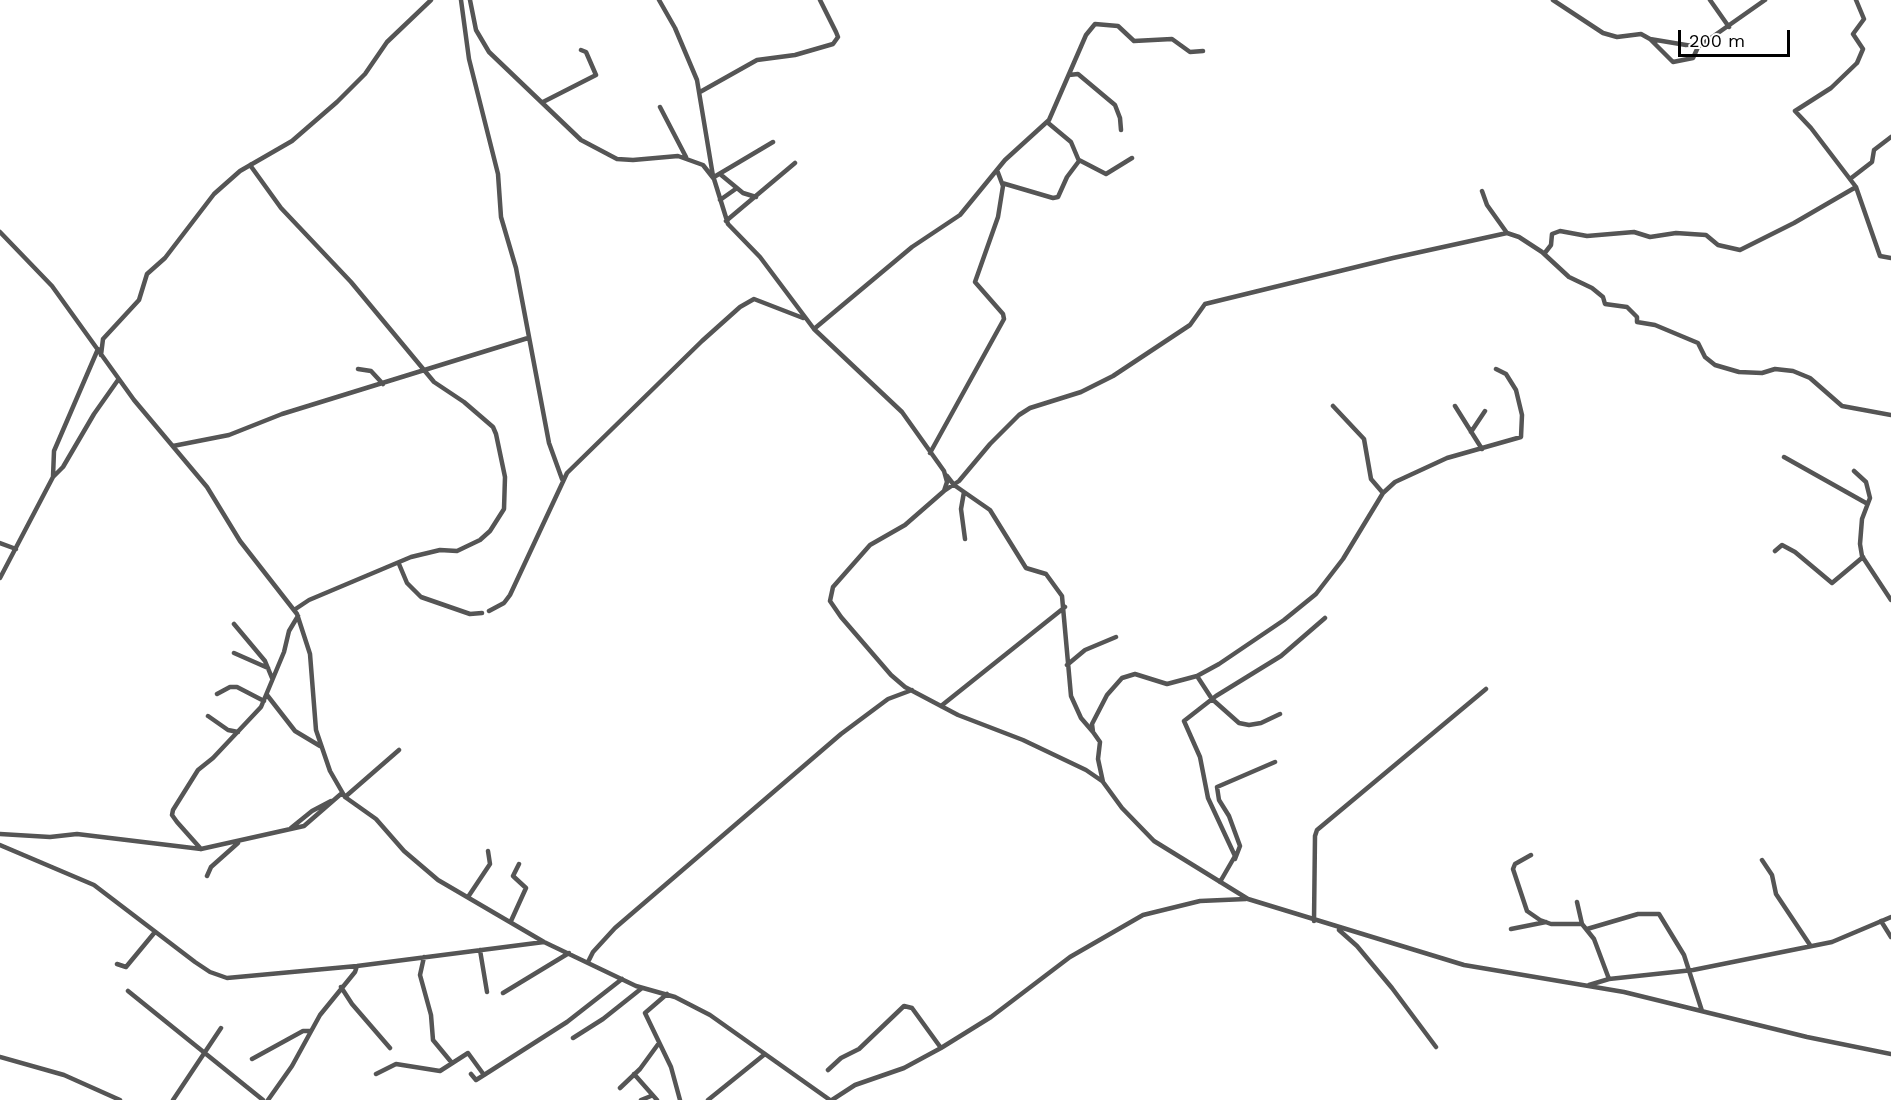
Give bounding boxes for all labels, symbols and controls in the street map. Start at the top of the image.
scale bar [1681,18,1794,56]
text: 200 m [1689,30,1745,51]

